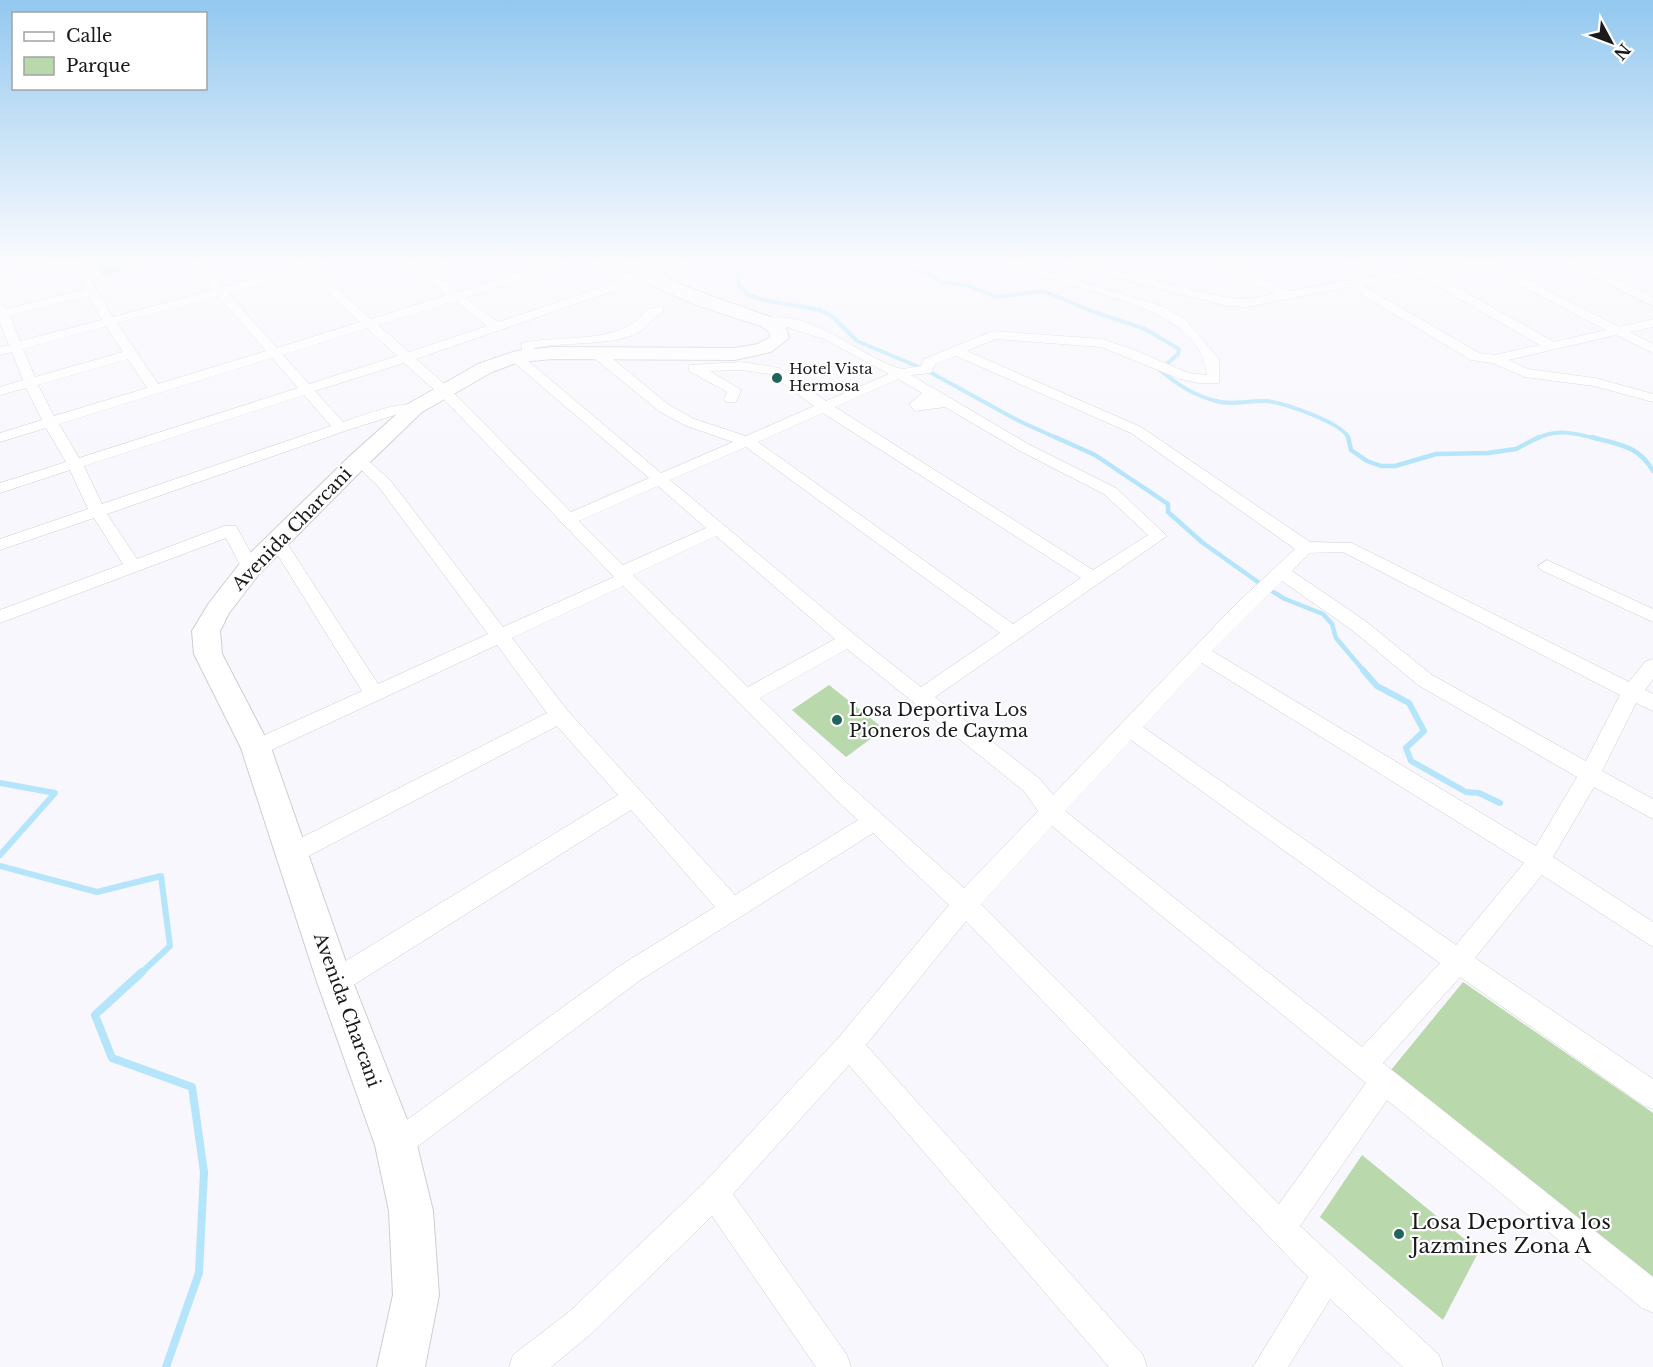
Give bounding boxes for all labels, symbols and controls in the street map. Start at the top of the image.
legend [12,12,207,90]
north arrow [1581,12,1641,72]
text: Calle [66,25,112,47]
text: N [1610,40,1635,64]
text: Parque [66,55,131,77]
place label: Hotel Vista Hermosa [789,359,873,395]
marker: Hotel Vista Hermosa [770,371,784,385]
street label: Avenida Charcani [227,463,356,596]
place label: Losa Deportiva Los Pioneros de Cayma [849,699,1028,742]
marker: Losa Deportiva Los Pioneros de Cayma [830,713,844,727]
street label: Avenida Charcani [308,929,385,1090]
place label: Losa Deportiva los Jazmines Zona A [1408,1209,1611,1259]
marker: Losa Deportiva los Jazmines Zona A [1392,1227,1406,1241]

